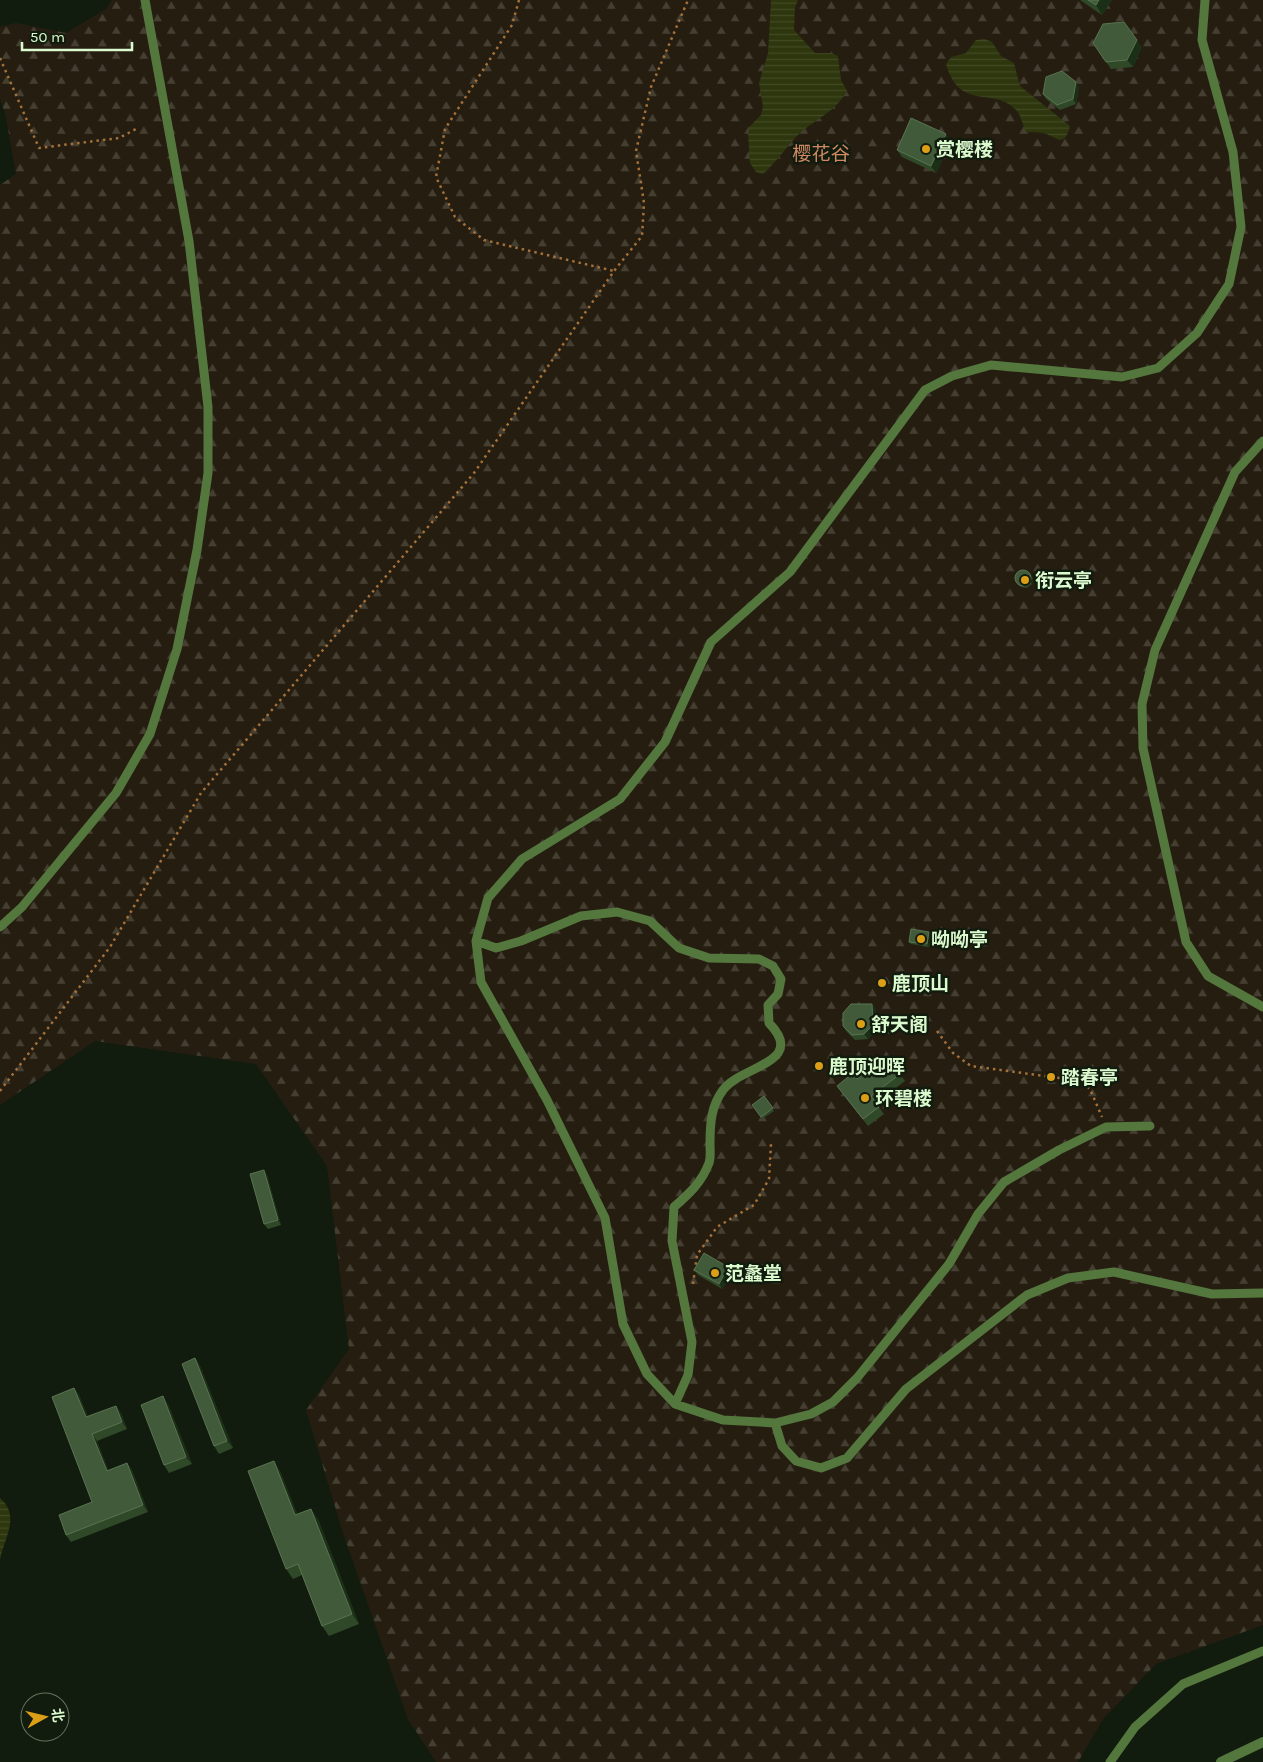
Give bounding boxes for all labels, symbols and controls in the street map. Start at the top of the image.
scale bar [22,20,132,52]
text: 50 m [30,28,65,46]
place label: 赏樱楼 [936,139,993,161]
park label: 樱花谷 [792,143,850,165]
marker: 赏樱楼 [920,143,932,155]
place label: 衔云亭 [1035,570,1092,592]
marker: 衔云亭 [1019,574,1031,586]
place label: 呦呦亭 [931,929,988,951]
marker: 呦呦亭 [915,933,927,945]
place label: 鹿顶山 [892,973,949,995]
marker: 鹿顶山 [876,977,888,989]
place label: 舒天阁 [871,1014,928,1036]
marker: 舒天阁 [855,1018,867,1030]
place label: 鹿顶迎晖 [829,1056,905,1078]
marker: 鹿顶迎晖 [813,1060,825,1072]
place label: 踏春亭 [1061,1067,1118,1089]
marker: 踏春亭 [1045,1071,1057,1083]
place label: 环碧楼 [875,1088,932,1110]
marker: 环碧楼 [859,1092,871,1104]
place label: 范蠡堂 [725,1263,782,1285]
marker: 范蠡堂 [709,1267,721,1279]
north arrow [20,1692,70,1742]
text: 北 [48,1707,67,1723]

